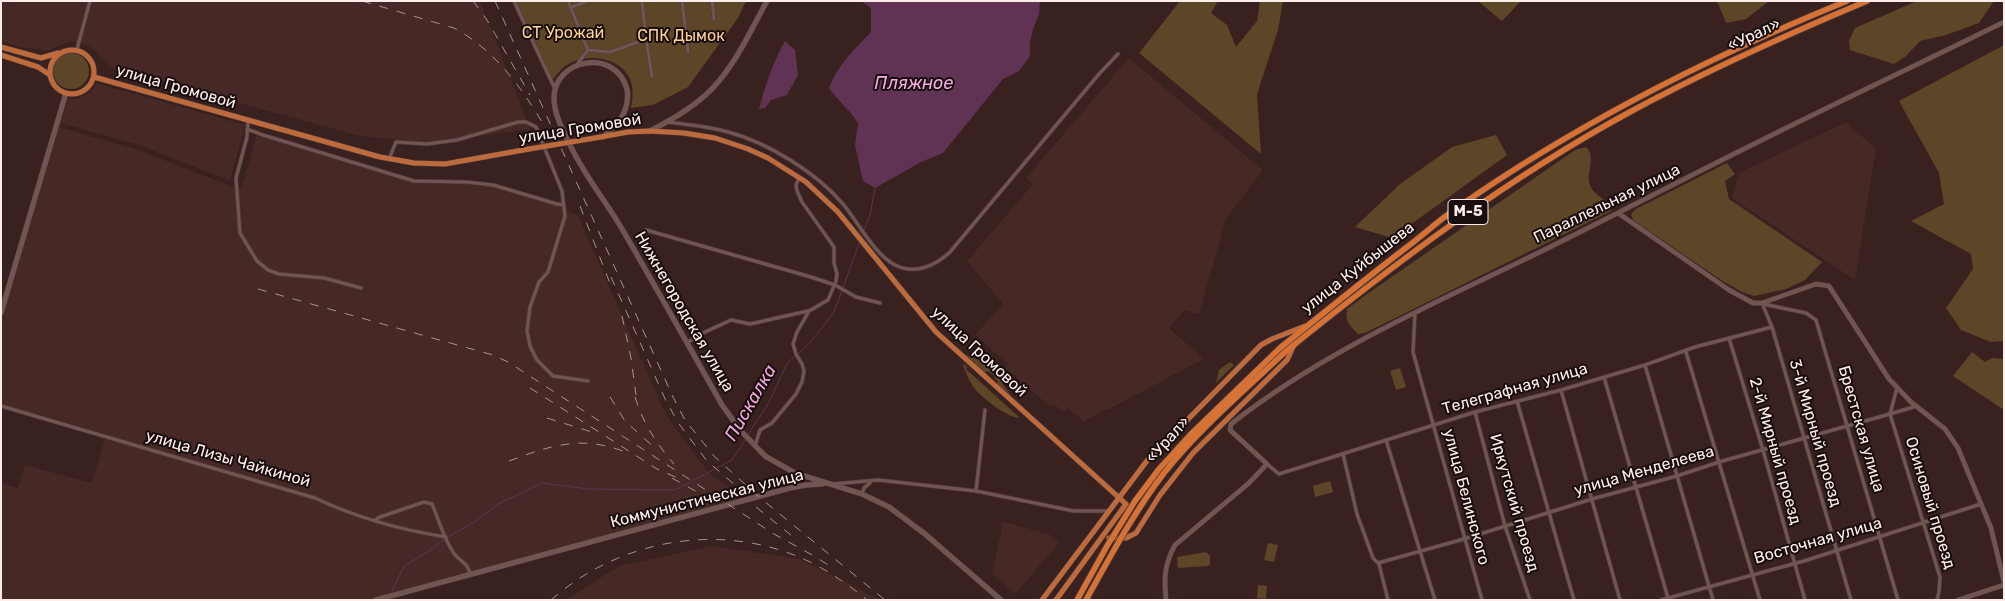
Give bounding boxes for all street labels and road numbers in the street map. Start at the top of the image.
street label: «Урал» [1725,14,1783,56]
street label: улица Громовой [114,61,238,113]
street label: улица Громовой [517,110,643,148]
street label: Параллельная улица [1531,160,1683,248]
road number: М-5 [1448,200,1488,224]
street label: улица Куйбышева [1298,218,1418,318]
street label: Нижнегородская улица [630,228,738,396]
street label: улица Громовой [927,303,1031,401]
street label: 3-й Мирный проезд [1785,357,1845,509]
street label: Телеграфная улица [1440,359,1590,419]
street label: Брестская улица [1834,364,1888,494]
street label: 2-й Мирный проезд [1745,375,1805,527]
street label: «Урал» [1142,413,1194,467]
street label: улица Лизы Чайкиной [143,426,313,492]
street label: улица Белинского [1439,427,1493,567]
street label: Иркутский проезд [1485,432,1543,574]
street label: Осиновый проезд [1901,435,1959,571]
street label: улица Менделеева [1572,442,1716,500]
street label: Коммунистическая улица [608,466,806,532]
street label: Восточная улица [1752,514,1884,568]

